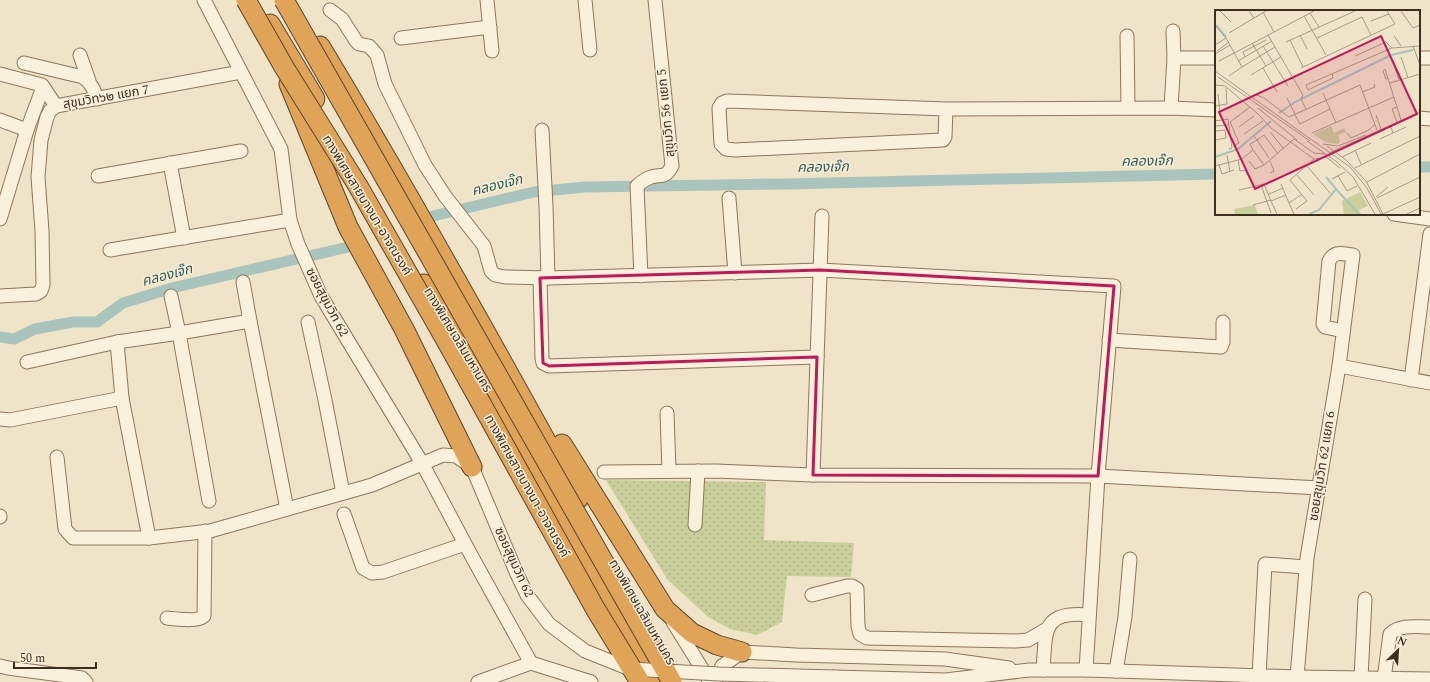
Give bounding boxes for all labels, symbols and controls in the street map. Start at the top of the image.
inset map [1215,10,1420,215]
street label: สุขุมวิท 56 แยก 5 [651,68,681,158]
street label: สุขุมวิท๖๒ แยก 7 [61,80,151,114]
street label: ทางพิเศษสายบางนา-อาจณรงค์ [317,131,417,279]
water label: คลองเจ๊ก [1121,150,1174,172]
water label: คลองเจ๊ก [797,156,850,178]
water label: คลองเจ๊ก [469,168,525,201]
water label: คลองเจ๊ก [139,258,195,292]
street label: ซอยสุขุมวิท 62 [300,264,354,340]
street label: ทางพิเศษเฉลิมมหานคร [419,284,497,396]
street label: ซอยสุขุมวิท 62 แยก 6 [1303,409,1341,522]
street label: ทางพิเศษสายบางนา-อาจณรงค์ [479,411,575,561]
street label: ซอยสุขุมวิท 62 [489,524,539,600]
street label: ทางพิเศษเฉลิมมหานคร [603,555,681,669]
north arrow [1378,630,1418,670]
text: N [1394,632,1410,651]
scale bar [14,644,96,670]
text: 50 m [20,649,45,668]

